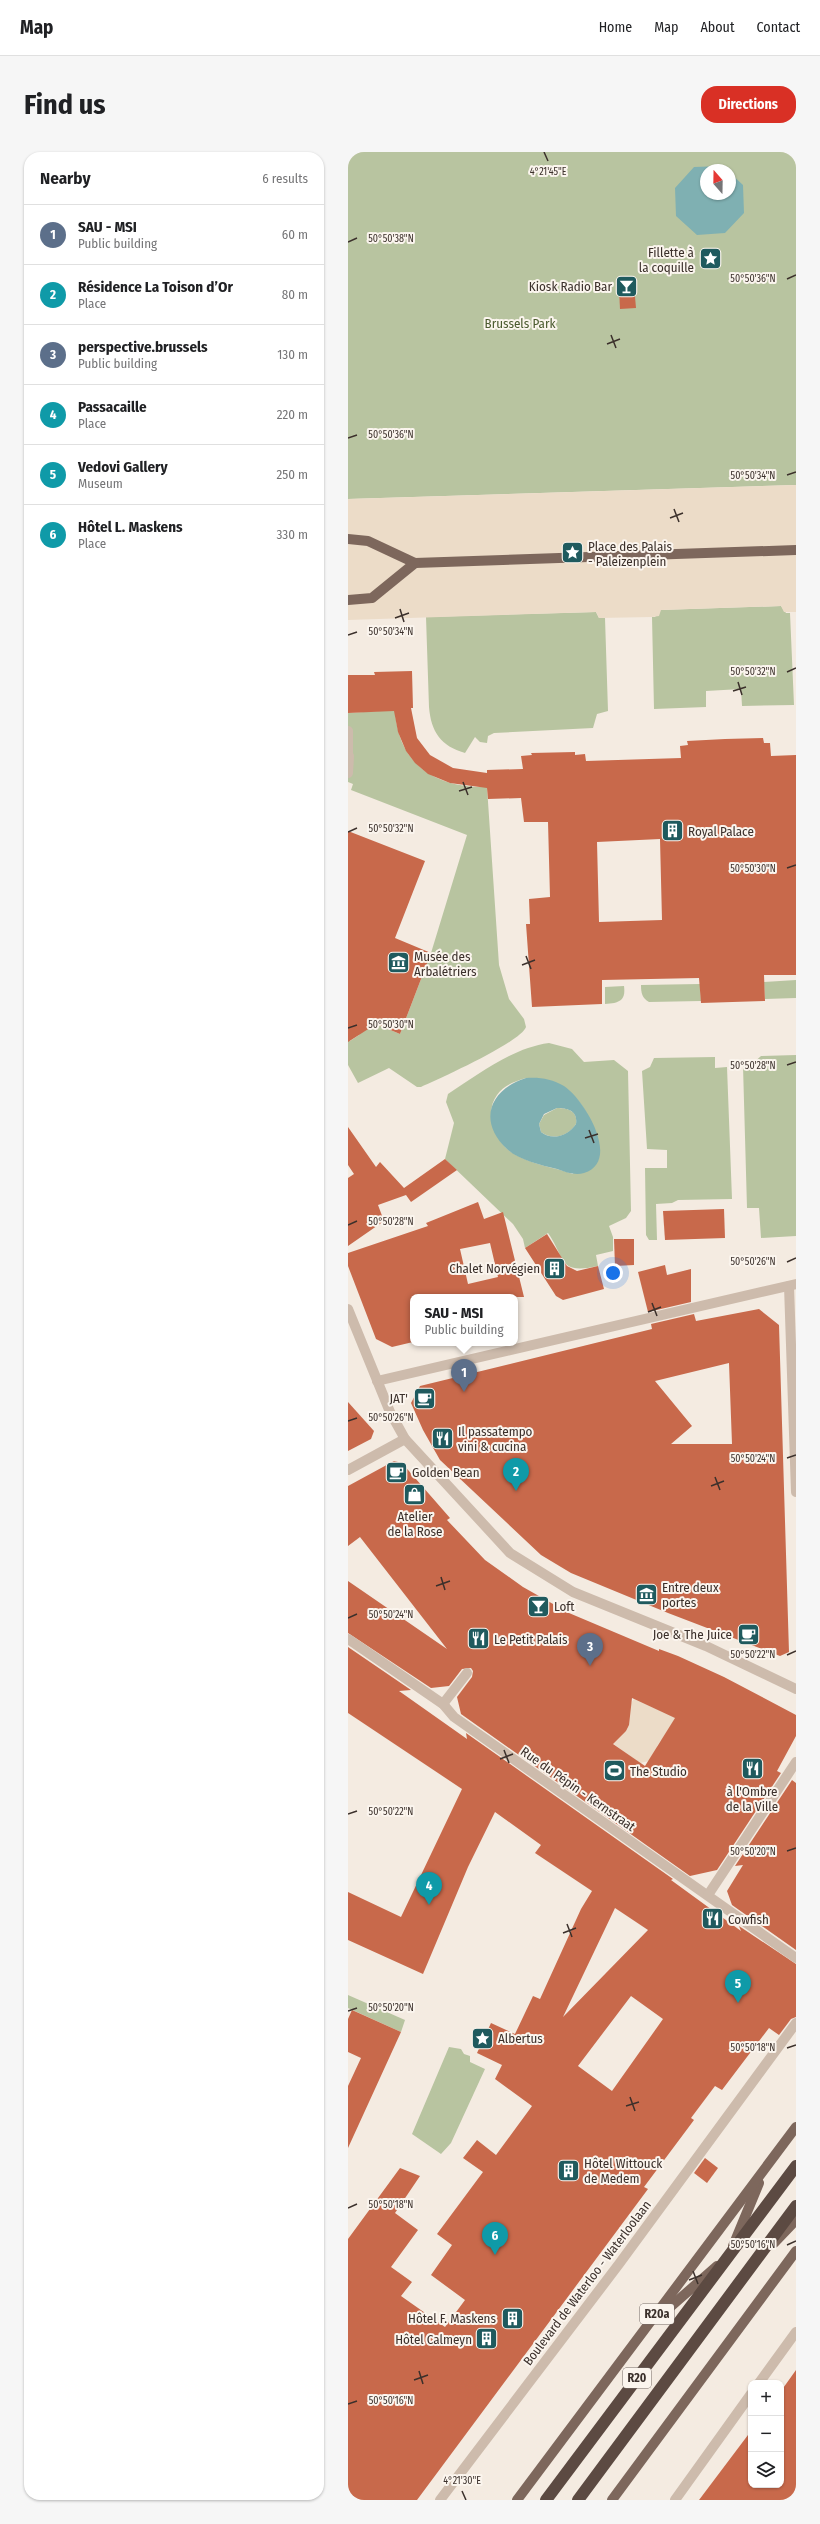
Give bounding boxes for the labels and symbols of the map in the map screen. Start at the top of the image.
north arrow [700,164,736,200]
text: 4°21'45"E [530,166,567,178]
text: 50°50'38"N [368,233,414,245]
place label: Fillette à la coquille [639,245,694,275]
place icon: Fillette à la coquille [697,246,723,272]
bar icon: Kiosk Radio Bar [614,273,640,299]
text: 50°50'36"N [730,273,776,285]
place label: Kiosk Radio Bar [529,279,612,294]
park label: Brussels Park [485,316,556,331]
text: 50°50'36"N [368,429,414,441]
text: 50°50'34"N [731,470,775,482]
place label: Place des Palais - Paleizenplein [588,539,673,569]
place icon: Place des Palais - Paleizenplein [559,540,585,566]
text: 50°50'34"N [369,626,413,638]
text: 50°50'32"N [731,666,775,678]
building icon: Royal Palace [659,818,685,844]
text: 50°50'32"N [369,823,413,835]
place label: Royal Palace [688,824,754,839]
text: 50°50'30"N [730,863,776,875]
place label: Musée des Arbalétriers [414,949,477,979]
museum icon: Musée des Arbalétriers [386,950,412,976]
text: 50°50'30"N [368,1019,414,1031]
text: 50°50'28"N [730,1060,776,1072]
text: 50°50'28"N [368,1216,414,1228]
building icon: Chalet Norvégien [542,1255,568,1281]
text: 50°50'26"N [730,1256,776,1268]
place label: Chalet Norvégien [449,1261,540,1276]
your location [603,1263,623,1283]
pin: 1 [451,1359,477,1392]
cafe icon: JAT' [411,1385,437,1411]
place label: JAT' [389,1391,408,1406]
text: 50°50'26"N [368,1412,414,1424]
place label: Il passatempo vini & cucina [458,1424,533,1454]
restaurant icon: Il passatempo vini & cucina [430,1425,456,1451]
text: 50°50'24"N [731,1453,775,1465]
pin: 2 [503,1458,529,1491]
cafe icon: Golden Bean [383,1459,409,1485]
place label: Golden Bean [412,1465,480,1480]
shop icon: Atelier de la Rose [402,1481,428,1507]
place label: Atelier de la Rose [388,1509,442,1539]
place label: Entre deux portes [662,1580,719,1610]
museum icon: Entre deux portes [634,1581,660,1607]
bar icon: Loft [525,1593,551,1619]
place label: Loft [554,1599,575,1614]
text: 50°50'24"N [369,1609,413,1621]
cafe icon: Joe & The Juice [735,1621,761,1647]
restaurant icon: Le Petit Palais [466,1626,492,1652]
place label: Joe & The Juice [653,1627,732,1642]
place label: Le Petit Palais [494,1632,568,1647]
pin: 3 [577,1633,603,1666]
text: 50°50'22"N [731,1649,775,1661]
street label: Rue du Pépin - Kernstraat [518,1744,639,1835]
restaurant icon: à l'Ombre de la Ville [739,1756,765,1782]
sports icon: The Studio [602,1758,628,1784]
place label: The Studio [630,1764,687,1779]
place label: à l'Ombre de la Ville [726,1784,778,1814]
text: 50°50'22"N [369,1806,413,1818]
text: 50°50'20"N [730,1846,776,1858]
pin: 4 [416,1872,442,1905]
restaurant icon: Cowfish [699,1906,725,1932]
place label: Cowfish [728,1912,769,1927]
pin: 5 [725,1970,751,2003]
text: 50°50'20"N [368,2002,414,2014]
place icon: Albertus [470,2025,496,2051]
place label: Albertus [498,2031,543,2046]
text: 50°50'18"N [731,2042,775,2054]
place label: Hôtel Wittouck de Medem [584,2156,663,2186]
building icon: Hôtel Wittouck de Medem [555,2157,581,2183]
street label: Boulevard de Waterloo - Waterloolaan [520,2198,654,2368]
text: 50°50'18"N [369,2199,413,2211]
pin: 6 [482,2222,508,2255]
text: 50°50'16"N [731,2239,775,2251]
road number: R20a [640,2304,674,2324]
building icon: Hôtel F. Maskens [499,2305,525,2331]
place label: Hôtel F. Maskens [408,2311,496,2326]
building icon: Hôtel Calmeyn [474,2326,500,2352]
place label: Hôtel Calmeyn [395,2332,472,2347]
road number: R20 [623,2368,651,2388]
text: 50°50'16"N [369,2395,413,2407]
text: 4°21'30"E [443,2475,481,2487]

